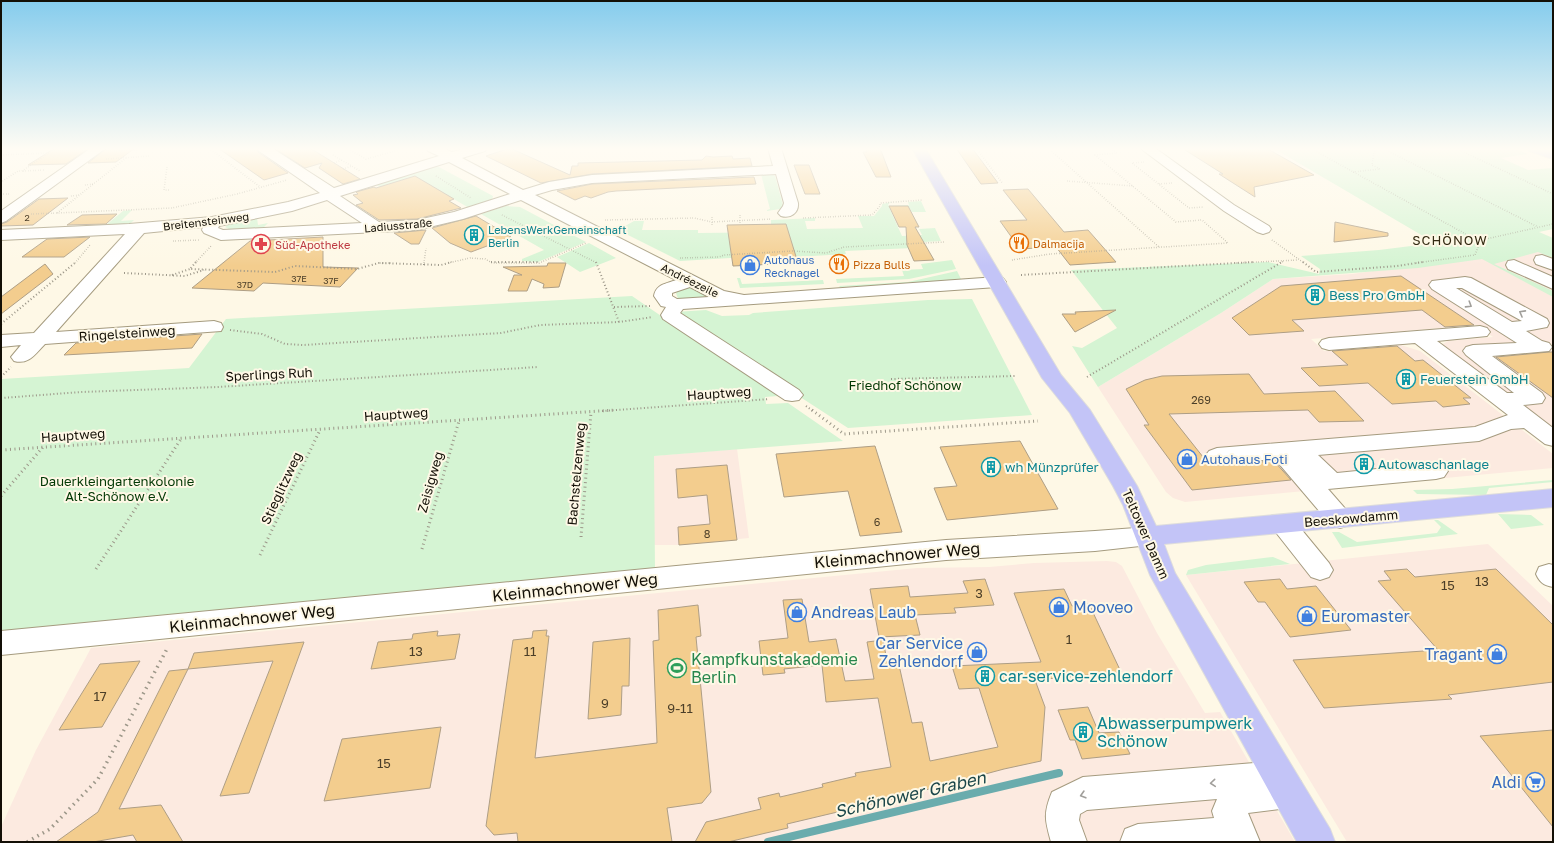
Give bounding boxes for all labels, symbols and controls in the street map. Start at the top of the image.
street label: Breitensteinweg [162,209,250,233]
house number: 2 [24,212,30,223]
street label: Ladiusstraße [363,216,433,234]
place label: LebensWerkGemeinschaft Berlin [488,223,627,249]
building icon: LebensWerkGemeinschaft Berlin [463,224,485,246]
restaurant icon: Dalmacija [1008,232,1030,254]
district label: SCHÖNOW [1412,232,1488,248]
pharmacy icon: Süd-Apotheke [250,233,272,255]
place label: Dalmacija [1033,237,1085,250]
place label: Süd-Apotheke [275,238,350,251]
place label: Autohaus Recknagel [764,253,820,279]
restaurant icon: Pizza Bulls [828,253,850,275]
shop icon: Autohaus Recknagel [739,254,761,276]
place label: Pizza Bulls [853,258,911,271]
street label: Andréezeile [659,260,721,300]
house number: 37E [291,273,307,284]
house number: 37F [323,275,339,286]
house number: 37D [237,279,253,290]
building icon: Bess Pro GmbH [1304,284,1326,306]
place label: Bess Pro GmbH [1329,287,1425,303]
one-way arrow [1465,300,1472,307]
one-way arrow [1519,311,1526,318]
street label: Ringelsteinweg [78,322,176,344]
street label: Sperlings Ruh [225,364,313,384]
building icon: Feuerstein GmbH [1395,368,1417,390]
place label: Feuerstein GmbH [1420,371,1529,387]
park label: Friedhof Schönow [849,377,962,393]
street label: Hauptweg [686,383,752,403]
house number: 269 [1191,393,1211,406]
street label: Hauptweg [363,404,429,424]
street label: Bachstelzenweg [564,422,588,526]
street label: Hauptweg [40,425,106,445]
shop icon: Autohaus Foti [1176,448,1198,470]
street label: Stieglitzweg [257,449,305,527]
street label: Zeisigweg [414,450,446,514]
place label: Autohaus Foti [1201,451,1288,467]
building icon: Autowaschanlage [1353,453,1375,475]
building icon: wh Münzprüfer [980,456,1002,478]
place label: Autowaschanlage [1378,456,1489,472]
place label: wh Münzprüfer [1005,459,1099,475]
park label: Dauerkleingartenkolonie Alt-Schönow e.V. [40,473,194,504]
street label: Teltower Damm [1119,486,1173,582]
street label: Beeskowdamm [1303,506,1399,530]
house number: 6 [874,515,881,528]
house number: 8 [704,527,711,540]
street label: Kleinmachnower Weg [813,538,981,572]
street label: Kleinmachnower Weg [491,568,659,606]
house number: 13 [1475,573,1489,589]
house number: 15 [1441,577,1455,593]
house number: 3 [975,585,983,601]
shop icon: Mooveo [1048,596,1070,618]
place label: Mooveo [1073,597,1133,617]
street label: Kleinmachnower Weg [168,599,336,637]
shop icon: Andreas Laub [786,601,808,623]
place label: Andreas Laub [811,602,916,622]
shop icon: Euromaster [1296,605,1318,627]
place label: Euromaster [1321,606,1410,626]
house number: 1 [1066,631,1072,647]
place label: Car Service Zehlendorf [875,633,963,671]
shop icon: Car Service Zehlendorf [966,641,988,663]
house number: 13 [409,643,423,659]
house number: 11 [524,643,536,659]
shop icon: Tragant [1486,643,1508,665]
place label: Tragant [1424,644,1483,664]
place label: Kampfkunstakademie Berlin [691,649,858,687]
sports icon: Kampfkunstakademie Berlin [666,657,688,679]
building icon: car-service-zehlendorf [974,665,996,687]
place label: car-service-zehlendorf [999,666,1173,686]
house number: 17 [93,688,107,704]
house number: 9 [601,695,609,711]
house number: 9-11 [667,700,693,716]
place label: Abwasserpumpwerk Schönow [1097,713,1252,751]
building icon: Abwasserpumpwerk Schönow [1072,721,1094,743]
house number: 15 [377,755,391,771]
water label: Schönower Graben [832,766,989,822]
supermarket icon: Aldi [1524,771,1546,793]
place label: Aldi [1492,772,1521,792]
one-way arrow [1210,778,1216,787]
one-way arrow [1080,791,1087,799]

